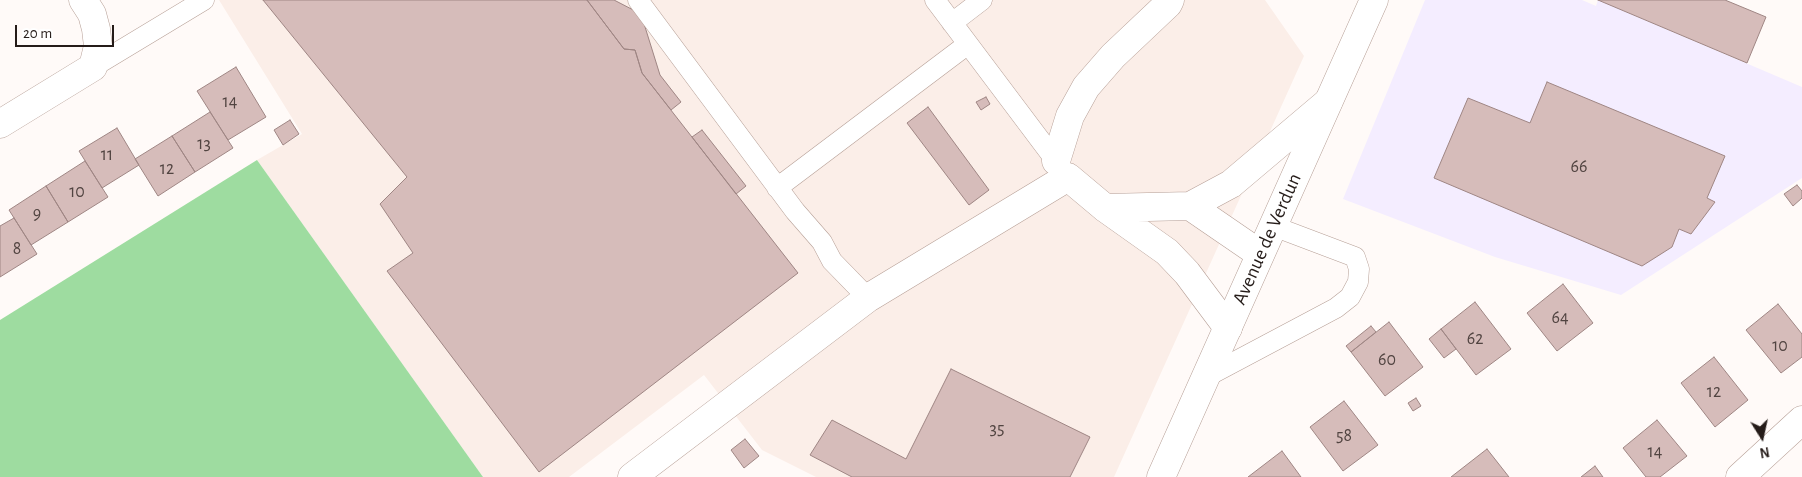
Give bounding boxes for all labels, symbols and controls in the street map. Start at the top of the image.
scale bar [18,15,116,47]
text: 20 m [23,26,52,41]
house number: 14 [223,91,237,113]
house number: 13 [197,133,211,155]
house number: 11 [101,144,113,166]
house number: 66 [1571,156,1587,178]
house number: 12 [160,158,174,180]
street label: Avenue de Verdun [1227,170,1307,308]
house number: 10 [69,181,85,203]
house number: 9 [33,203,41,225]
house number: 8 [13,238,21,260]
house number: 64 [1551,307,1569,329]
house number: 62 [1467,328,1483,350]
house number: 10 [1772,335,1788,357]
house number: 60 [1378,349,1396,371]
house number: 12 [1707,381,1721,403]
north arrow [1737,412,1787,462]
house number: 35 [990,418,1004,440]
house number: 58 [1336,425,1352,447]
house number: 14 [1648,441,1662,463]
text: N [1759,444,1771,460]

